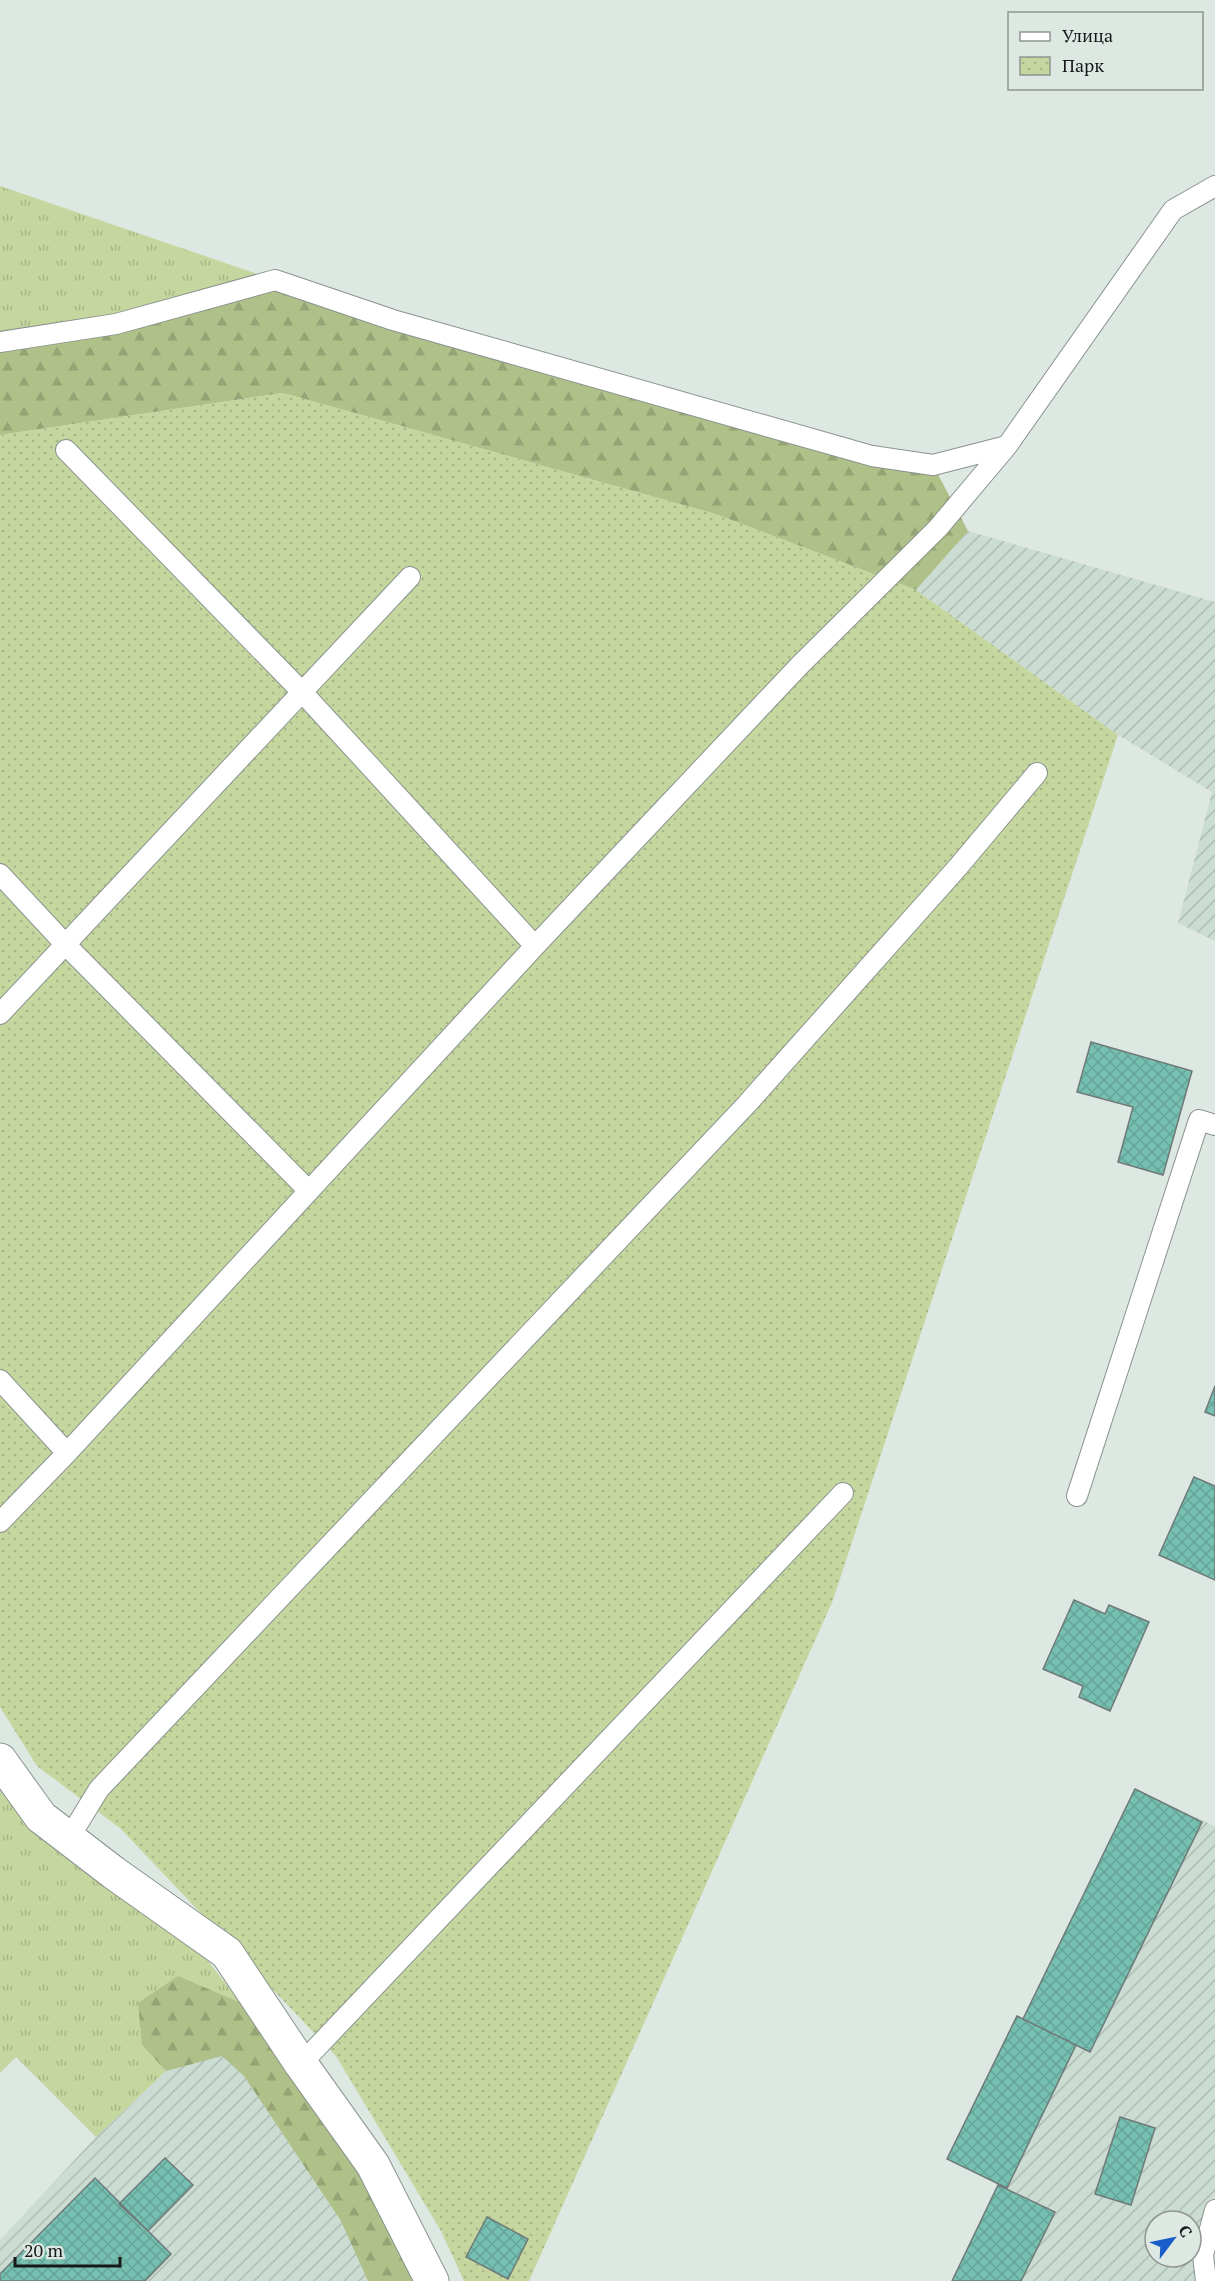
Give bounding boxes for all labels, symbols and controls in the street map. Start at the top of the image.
legend [1008,12,1203,90]
text: Улица [1062,23,1113,47]
text: Парк [1062,53,1104,77]
north arrow [1143,2209,1203,2269]
text: С [1174,2221,1198,2241]
scale bar [15,2230,120,2268]
text: 20 m [24,2238,64,2262]

